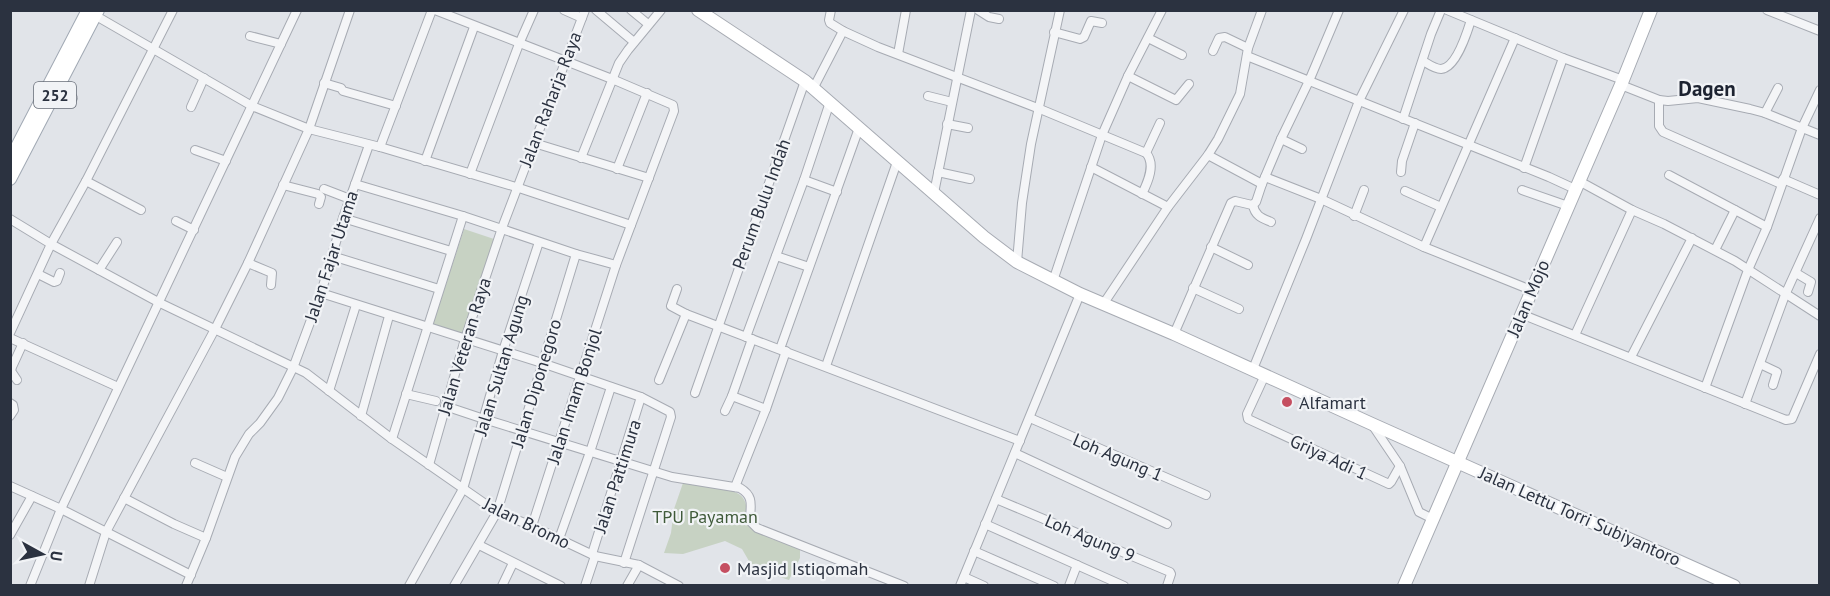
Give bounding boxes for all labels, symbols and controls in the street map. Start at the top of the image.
street label: Jalan Raharja Raya [513,28,586,171]
district label: Dagen [1678,75,1736,102]
road number: 252 [34,82,76,108]
street label: Perum Bulu Indah [727,136,795,272]
street label: Jalan Fajar Utama [299,188,363,325]
street label: Jalan Mojo [1501,256,1554,341]
street label: Jalan Veteran Raya [432,275,496,418]
street label: Jalan Sultan Agung [468,292,533,439]
street label: Jalan Diponegoro [505,316,566,451]
street label: Jalan Imam Bonjol [541,325,607,468]
place label: Alfamart [1299,391,1366,414]
marker: Alfamart [1280,395,1294,409]
street label: Jalan Pattimura [588,416,646,537]
street label: Loh Agung 1 [1069,428,1167,486]
street label: Griya Adi 1 [1286,429,1372,485]
street label: Jalan Lettu Torri Subiyantoro [1475,461,1684,571]
street label: Jalan Bromo [479,492,574,554]
park label: TPU Payaman [652,505,758,528]
street label: Loh Agung 9 [1041,509,1139,567]
north arrow [12,524,72,584]
text: U [46,550,67,562]
place label: Masjid Istiqomah [737,557,868,580]
marker: Masjid Istiqomah [718,561,732,575]

